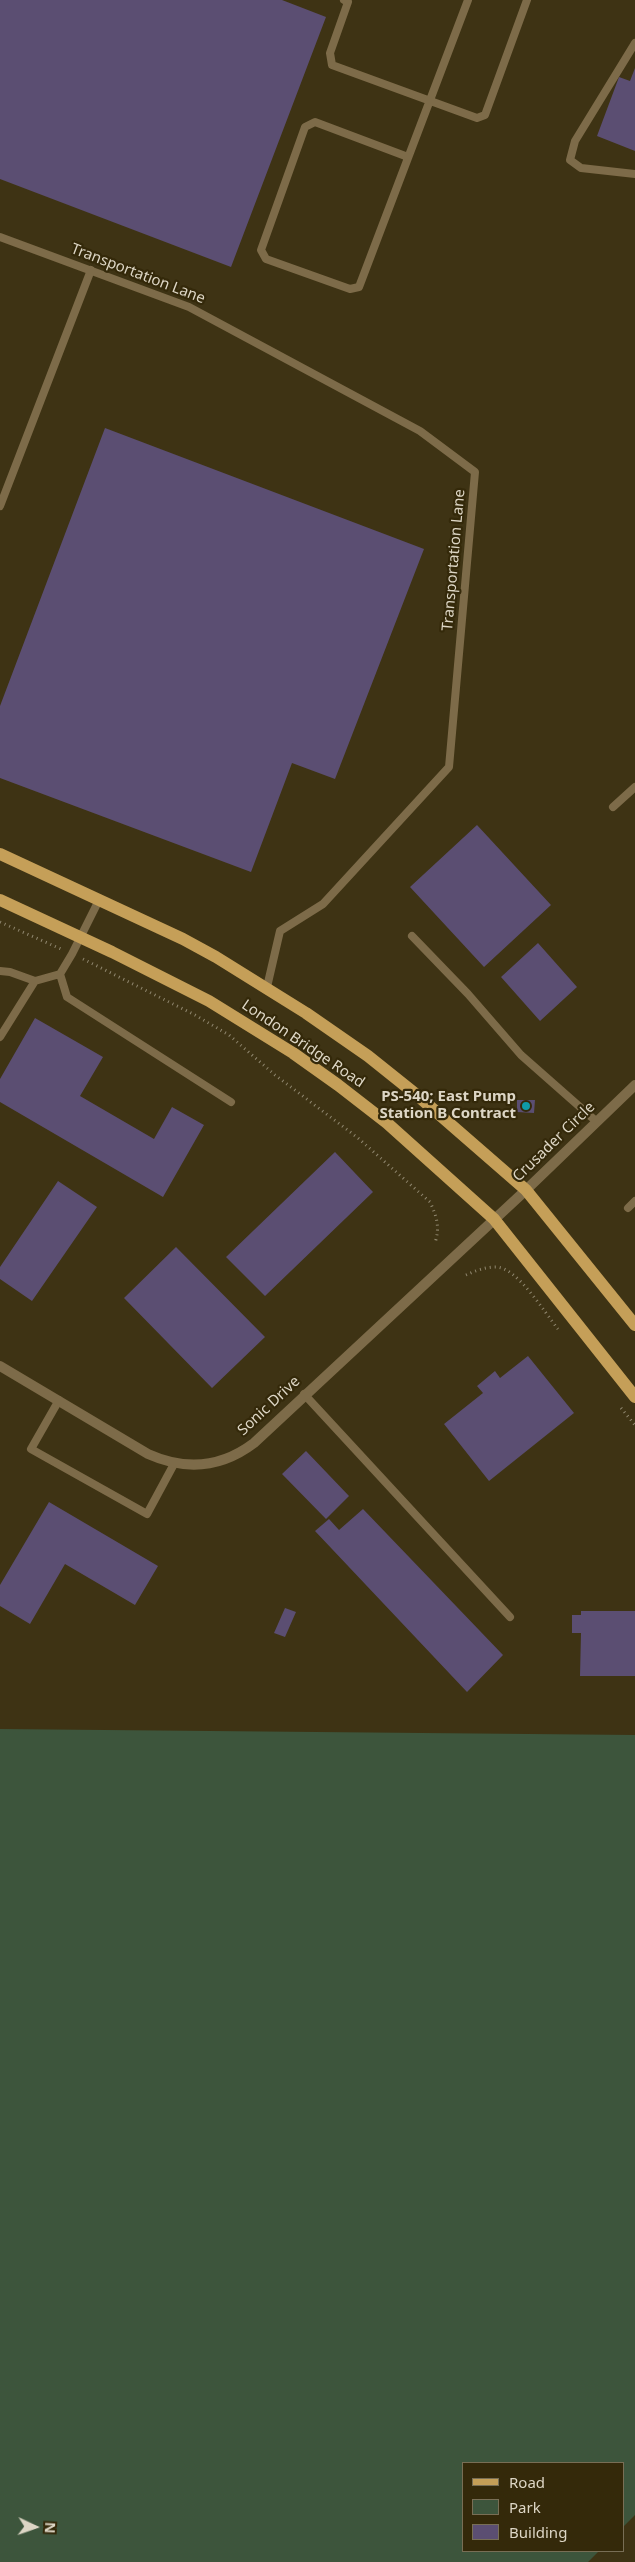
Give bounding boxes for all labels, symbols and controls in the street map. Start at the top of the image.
street label: Transportation Lane [68,240,208,308]
street label: Transportation Lane [439,488,469,632]
street label: London Bridge Road [238,996,368,1092]
place label: PS-540; East Pump Station B Contract [379,1088,516,1123]
street label: Crusader Circle [509,1098,599,1186]
marker: PS-540; East Pump Station B Contract [520,1100,532,1112]
street label: Sonic Drive [234,1373,304,1439]
legend [462,2462,625,2552]
text: Road [509,2472,545,2492]
text: Park [509,2497,541,2517]
north arrow [10,2502,60,2552]
text: N [41,2522,60,2534]
text: Building [509,2522,567,2542]

